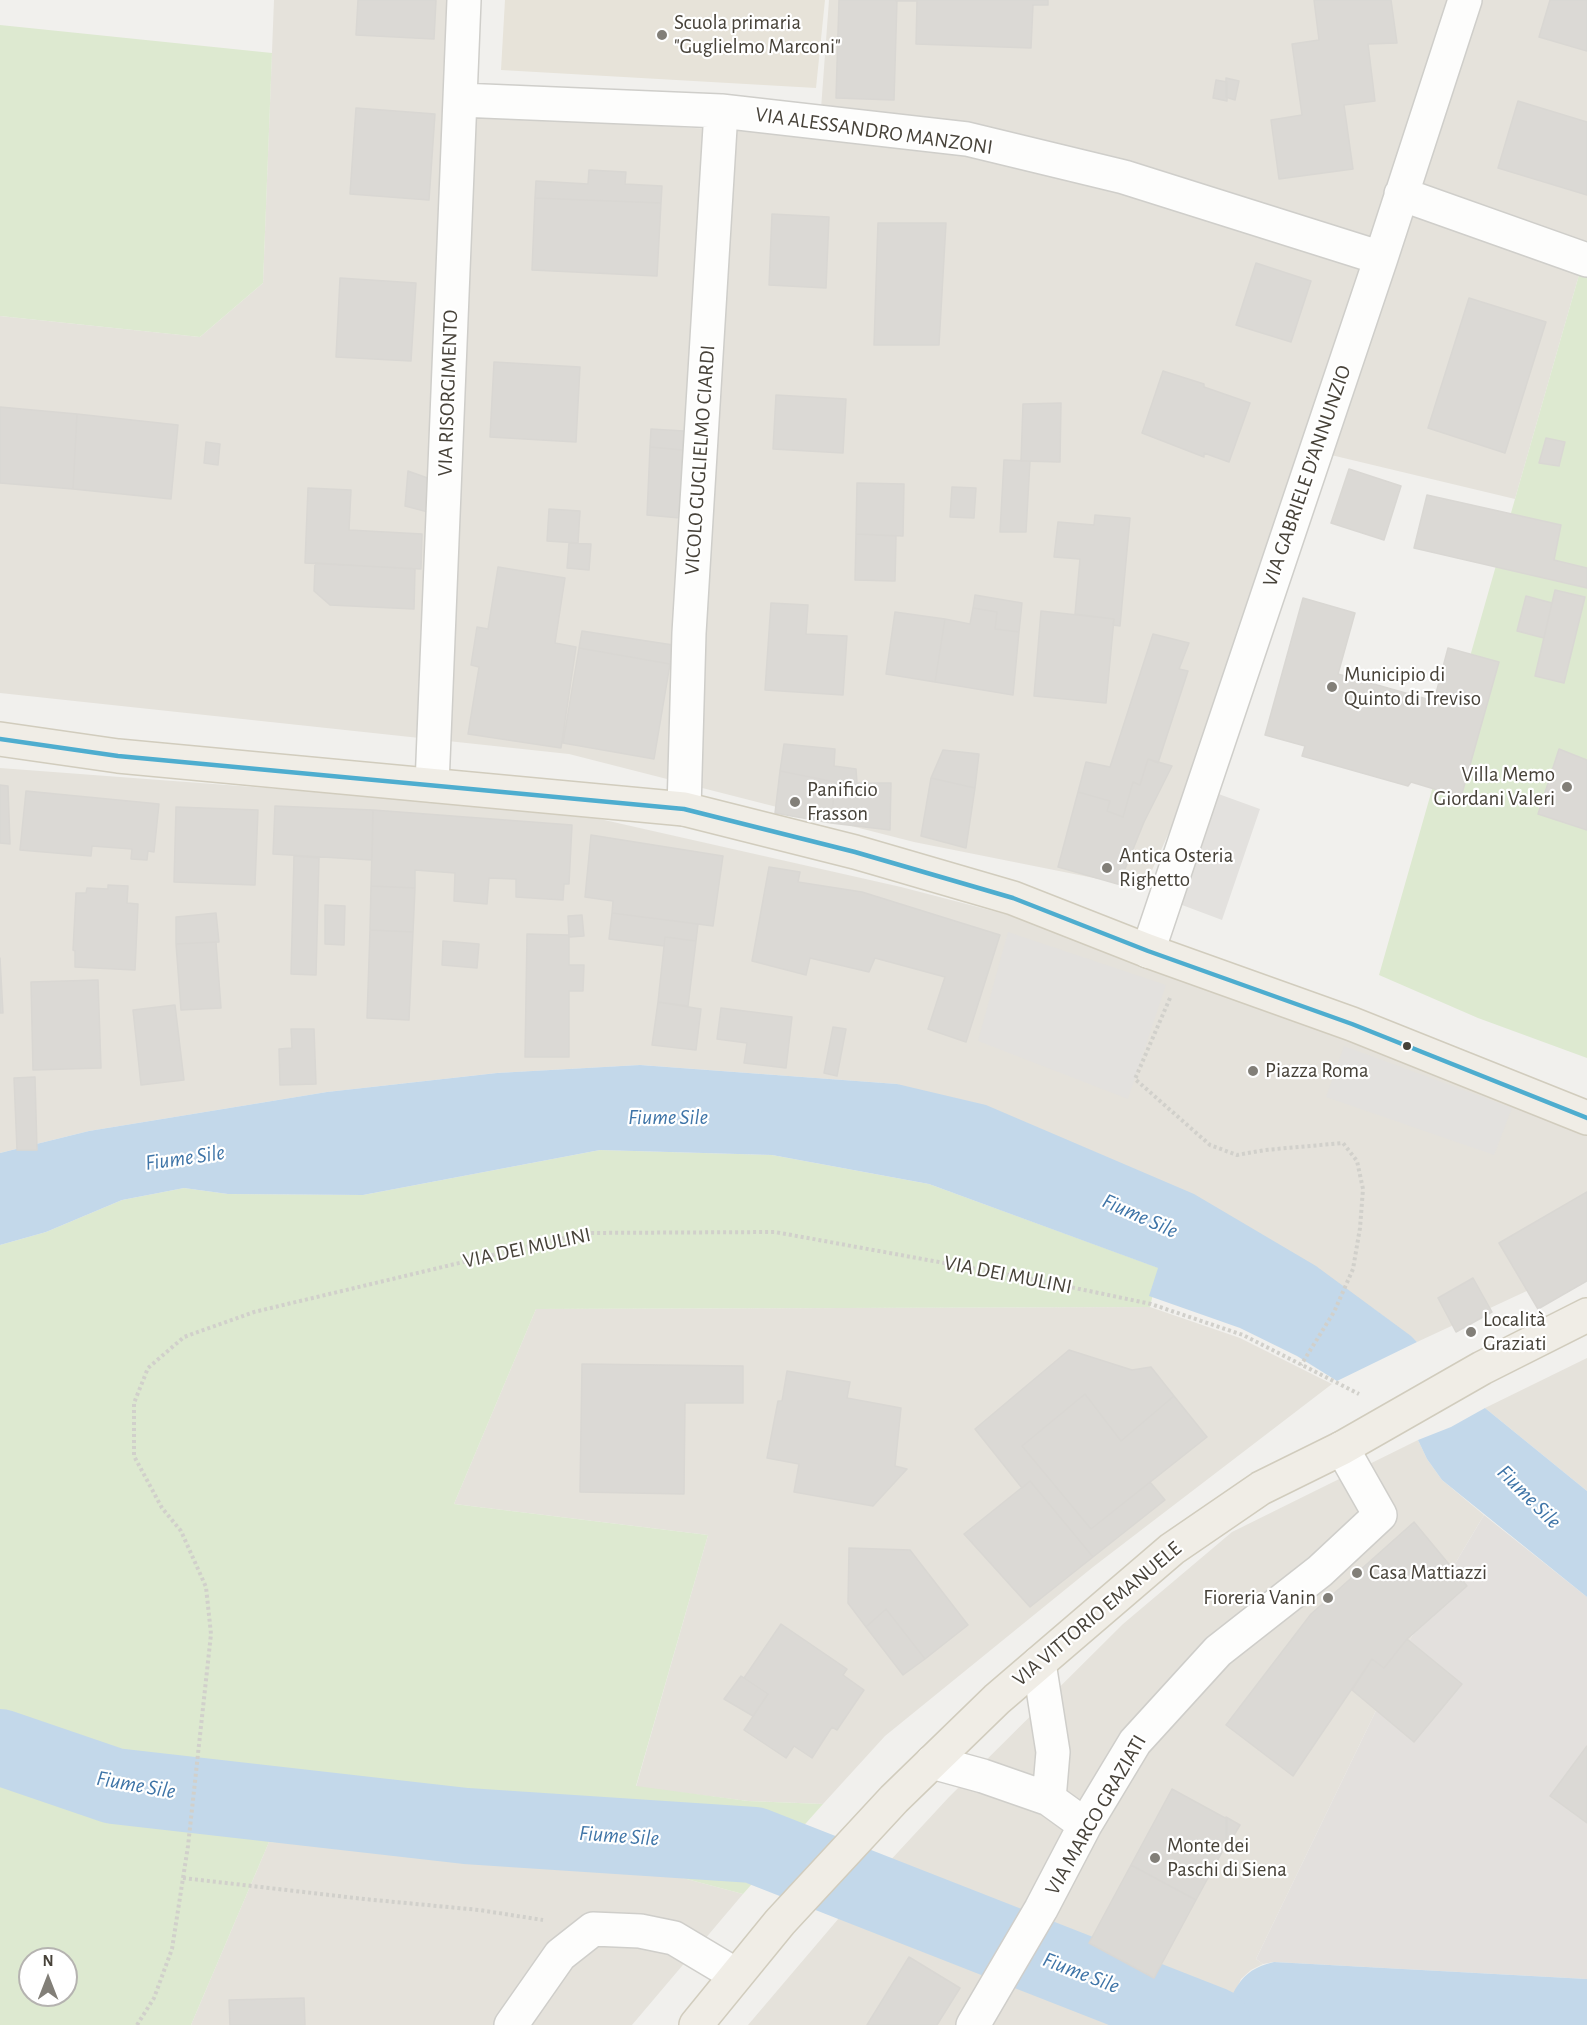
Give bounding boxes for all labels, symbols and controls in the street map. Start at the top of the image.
place label: Scuola primaria "Guglielmo Marconi" [674,10,841,60]
marker: Scuola primaria "Guglielmo Marconi" [655,28,669,42]
street label: VIA ALESSANDRO MANZONI [754,102,994,160]
street label: VIA RISORGIMENTO [432,309,464,477]
street label: VICOLO GUGLIELMO CIARDI [679,344,721,576]
street label: VIA GABRIELE D'ANNUNZIO [1257,362,1357,590]
place label: Municipio di Quinto di Treviso [1344,662,1481,712]
marker: Municipio di Quinto di Treviso [1325,680,1339,694]
place label: Villa Memo Giordani Valeri [1434,762,1555,812]
place label: Panificio Frasson [807,777,878,827]
marker: Villa Memo Giordani Valeri [1560,780,1574,794]
marker: Panificio Frasson [788,795,802,809]
place label: Antica Osteria Righetto [1119,843,1233,893]
marker: Antica Osteria Righetto [1100,861,1114,875]
unlabelled marker [1401,1040,1413,1052]
place label: Piazza Roma [1265,1058,1369,1084]
marker: Piazza Roma [1246,1064,1260,1078]
water label: Fiume Sile [628,1104,708,1130]
water label: Fiume Sile [144,1139,226,1177]
water label: Fiume Sile [1098,1188,1182,1244]
street label: VIA DEI MULINI [461,1222,593,1274]
street label: VIA DEI MULINI [942,1250,1074,1300]
place label: Località Graziati [1483,1307,1547,1357]
marker: Località Graziati [1464,1325,1478,1339]
water label: Fiume Sile [1491,1459,1567,1535]
street label: VIA VITTORIO EMANUELE [1008,1536,1186,1692]
place label: Casa Mattiazzi [1369,1560,1487,1586]
marker: Casa Mattiazzi [1350,1566,1364,1580]
place label: Fioreria Vanin [1203,1585,1316,1611]
marker: Fioreria Vanin [1321,1591,1335,1605]
street label: VIA MARCO GRAZIATI [1040,1730,1152,1900]
water label: Fiume Sile [94,1765,178,1805]
water label: Fiume Sile [578,1820,660,1852]
place label: Monte dei Paschi di Siena [1167,1833,1287,1883]
marker: Monte dei Paschi di Siena [1148,1851,1162,1865]
water label: Fiume Sile [1039,1946,1123,2000]
north arrow [18,1947,78,2007]
text: N [42,1953,54,1969]

